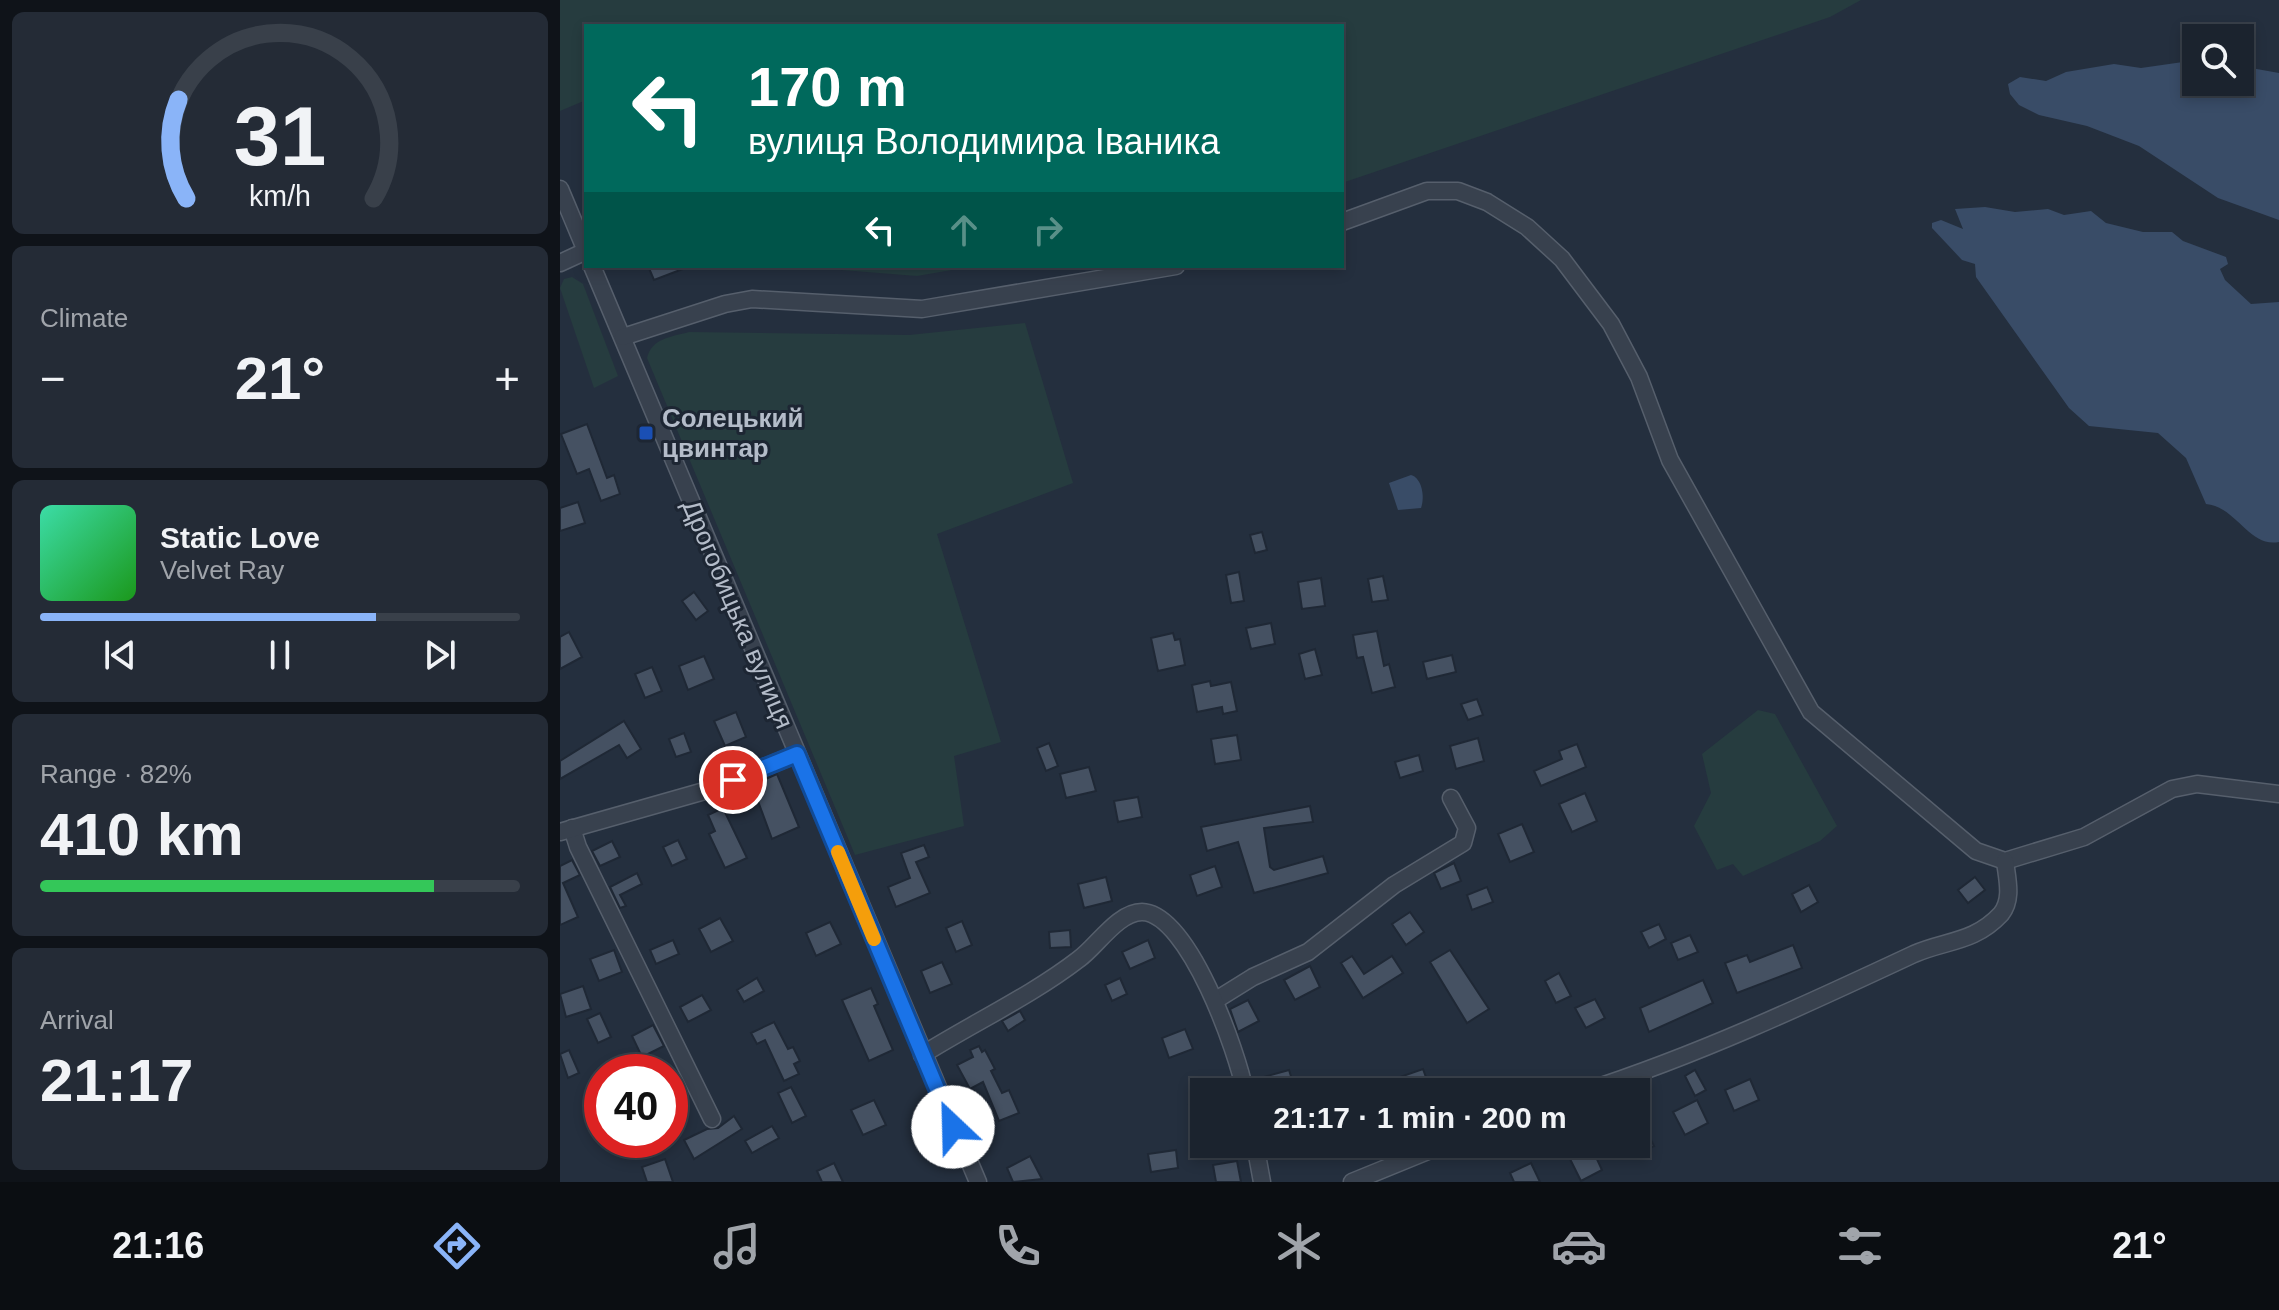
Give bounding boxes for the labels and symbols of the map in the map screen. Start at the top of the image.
place label: Солецький цвинтар [662,403,804,463]
marker: Солецький цвинтар [637,424,655,442]
street label: Дрогобицька вулиця [676,495,800,733]
pin [699,746,767,814]
speed limit sign: 40 [584,1054,688,1158]
position arrow [911,1085,995,1169]

